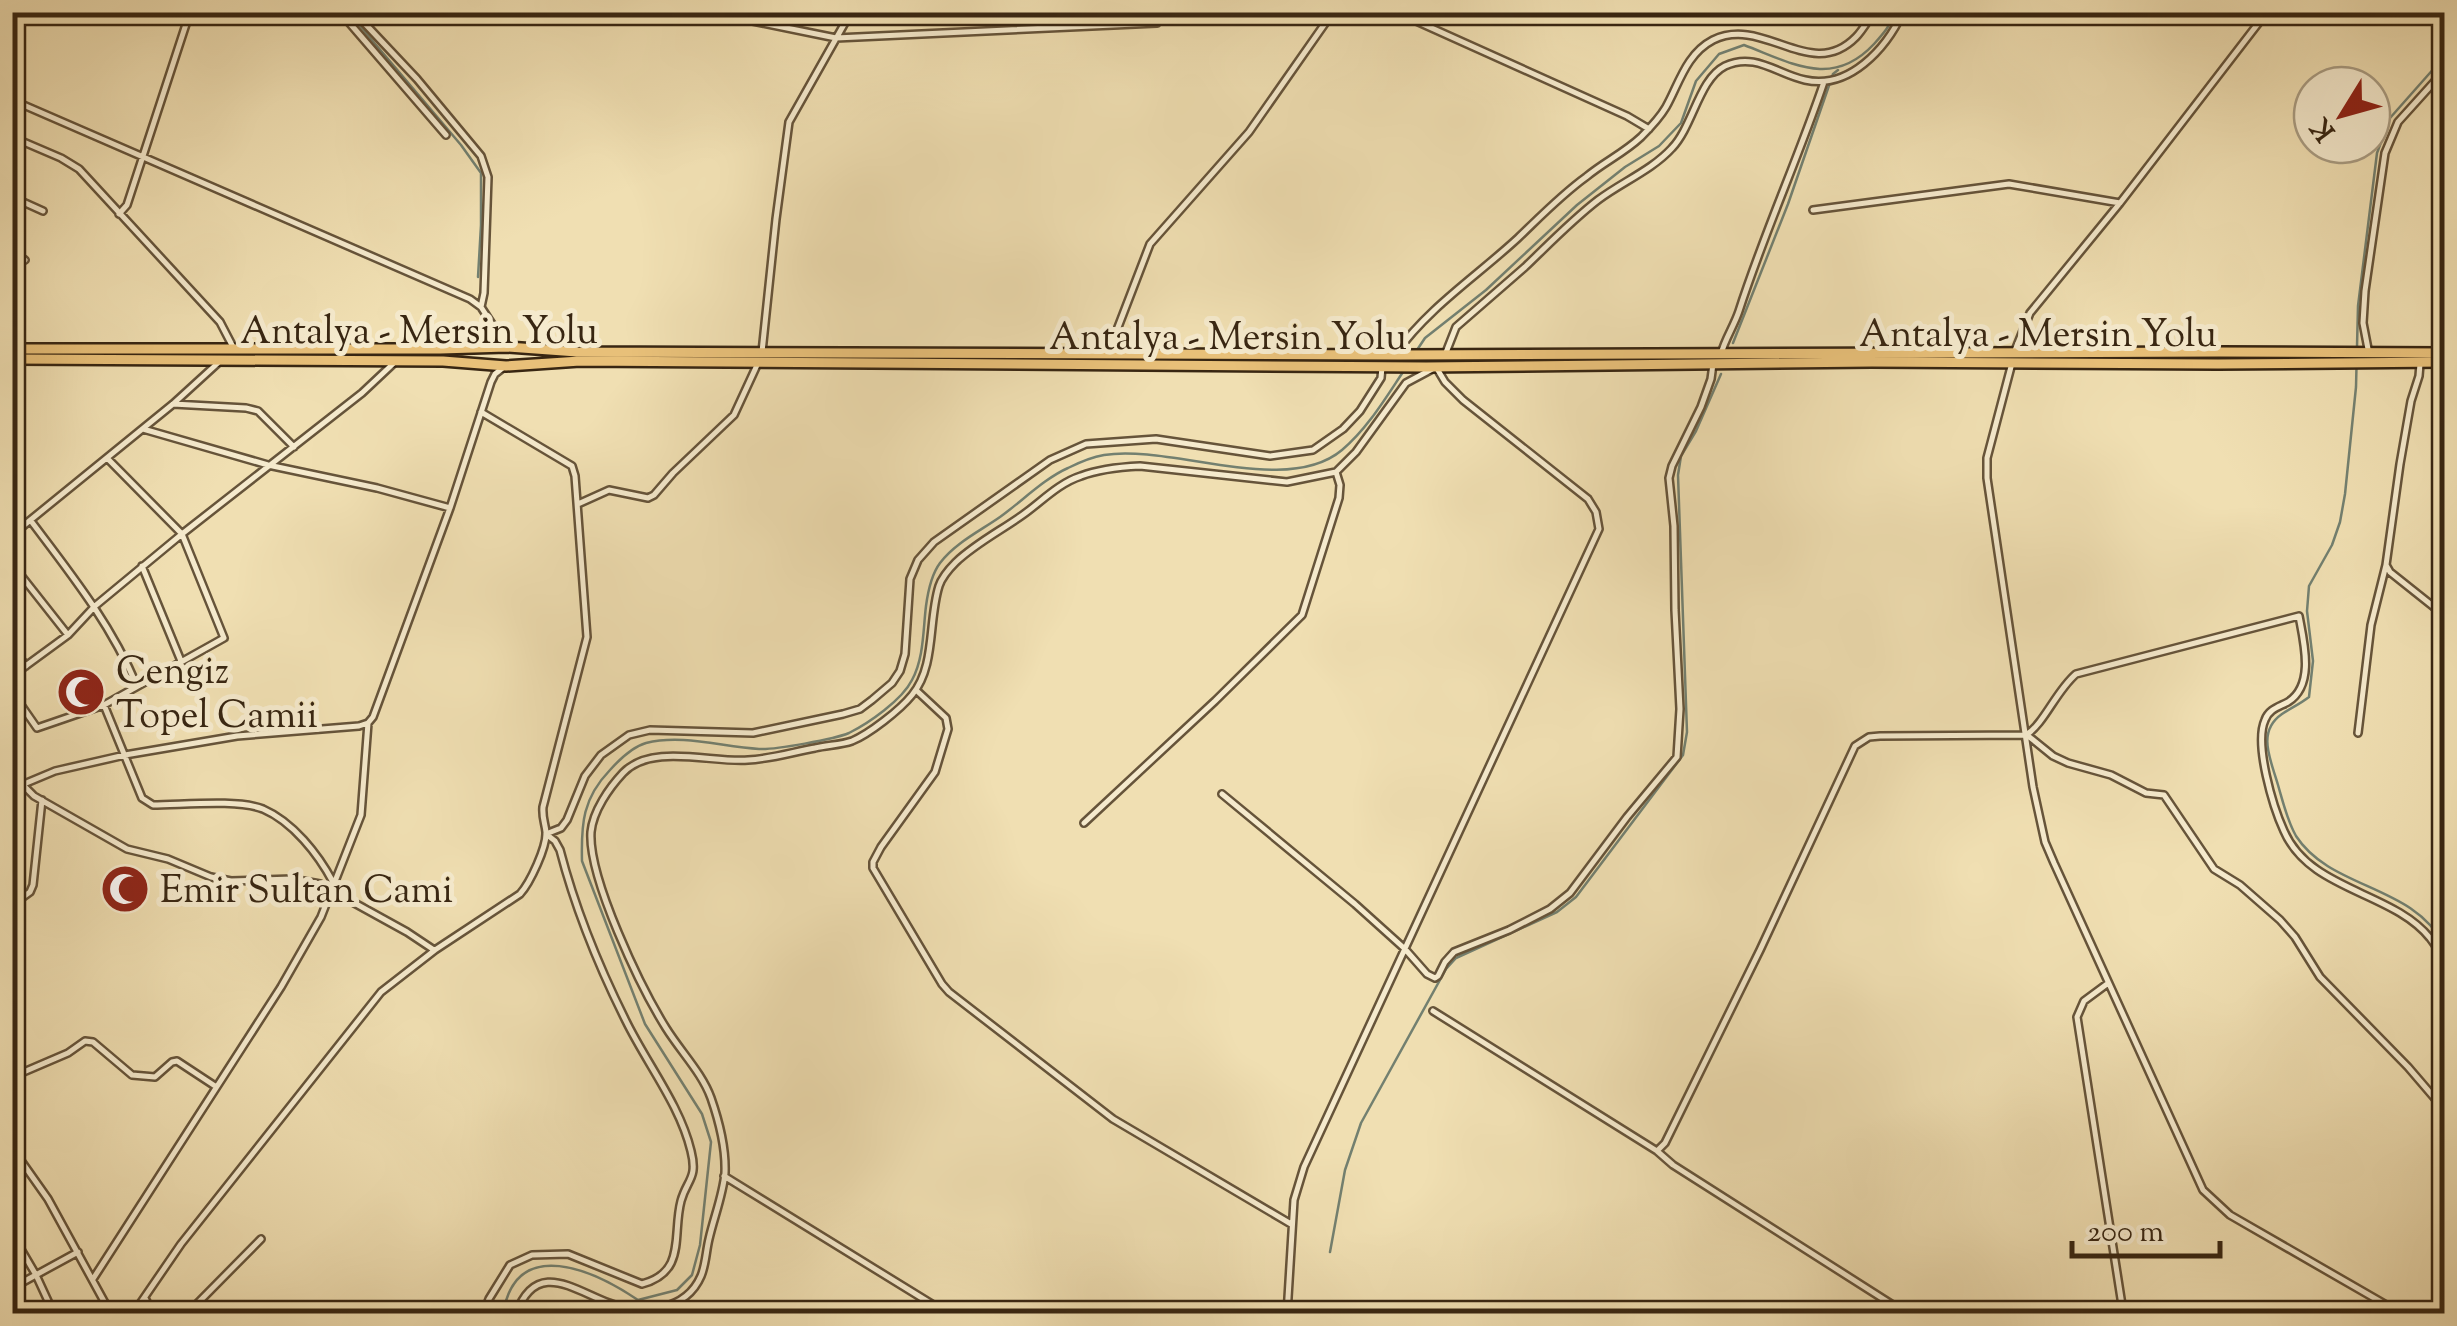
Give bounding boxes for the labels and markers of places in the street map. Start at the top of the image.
place label: Cengiz Topel Camii [116,647,318,745]
mosque icon: Cengiz Topel Camii [55,666,107,718]
mosque icon: Emir Sultan Cami [99,863,151,915]
place label: Emir Sultan Cami [160,866,453,920]

